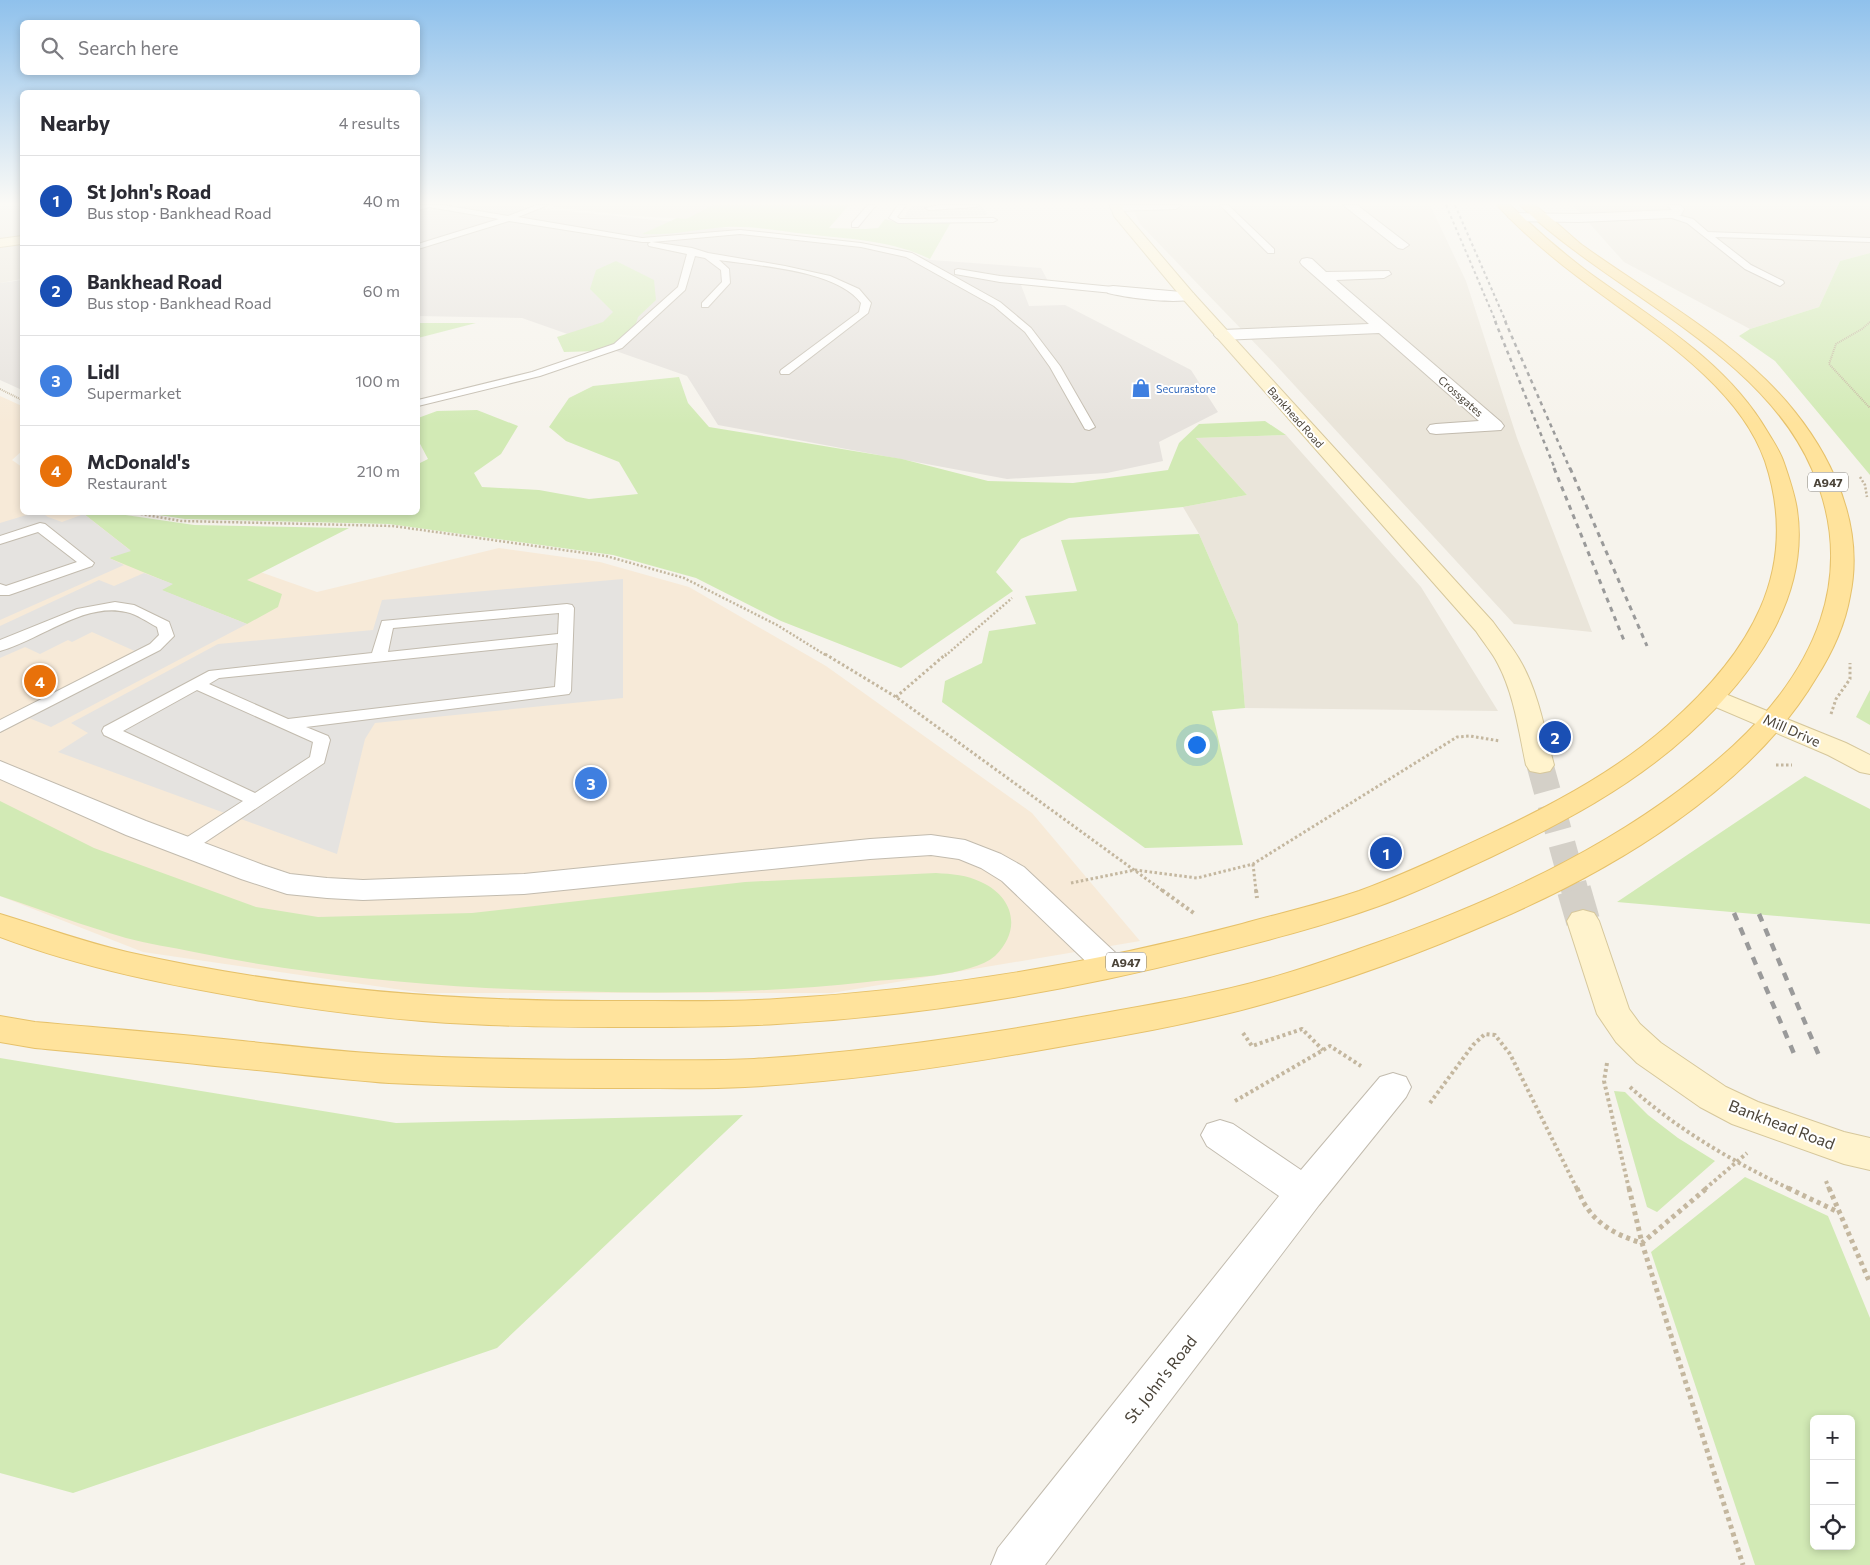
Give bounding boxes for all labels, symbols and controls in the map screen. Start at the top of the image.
search box [20,20,420,75]
icon: search [38,34,66,62]
text: Search here [78,36,178,59]
text: Nearby [40,110,110,135]
text: 4 results [339,113,400,132]
text: St John's Road [87,180,211,203]
text: 1 [52,191,60,210]
text: 40 m [363,191,400,210]
text: Bus stop · Bankhead Road [87,203,271,222]
text: Bankhead Road [87,270,222,293]
text: 2 [51,281,61,300]
text: 60 m [363,281,400,300]
text: Bus stop · Bankhead Road [87,293,271,312]
text: Lidl [87,360,120,383]
text: 3 [51,371,61,390]
text: 100 m [355,371,400,390]
street label: Crossgates [1436,373,1486,419]
shop icon: Securastore [1130,377,1152,399]
place label: Securastore [1156,382,1216,395]
text: Supermarket [87,383,182,402]
street label: Bankhead Road [1265,384,1327,450]
text: McDonald's [87,450,190,473]
text: 4 [51,461,61,480]
text: 210 m [357,461,400,480]
road number: A947 [1808,472,1848,492]
text: Restaurant [87,473,167,492]
pin: 4 [24,662,56,700]
street label: Mill Drive [1761,710,1823,750]
pin: 2 [1539,718,1571,756]
your location [1184,732,1210,758]
pin: 3 [575,764,607,802]
pin: 1 [1370,834,1402,872]
road number: A947 [1106,952,1146,972]
street label: Bankhead Road [1726,1095,1838,1153]
street label: St. John's Road [1120,1331,1200,1427]
map controls [1810,1415,1855,1550]
button: + [1810,1415,1855,1460]
button: − [1810,1460,1855,1505]
button: locate [1810,1505,1855,1550]

